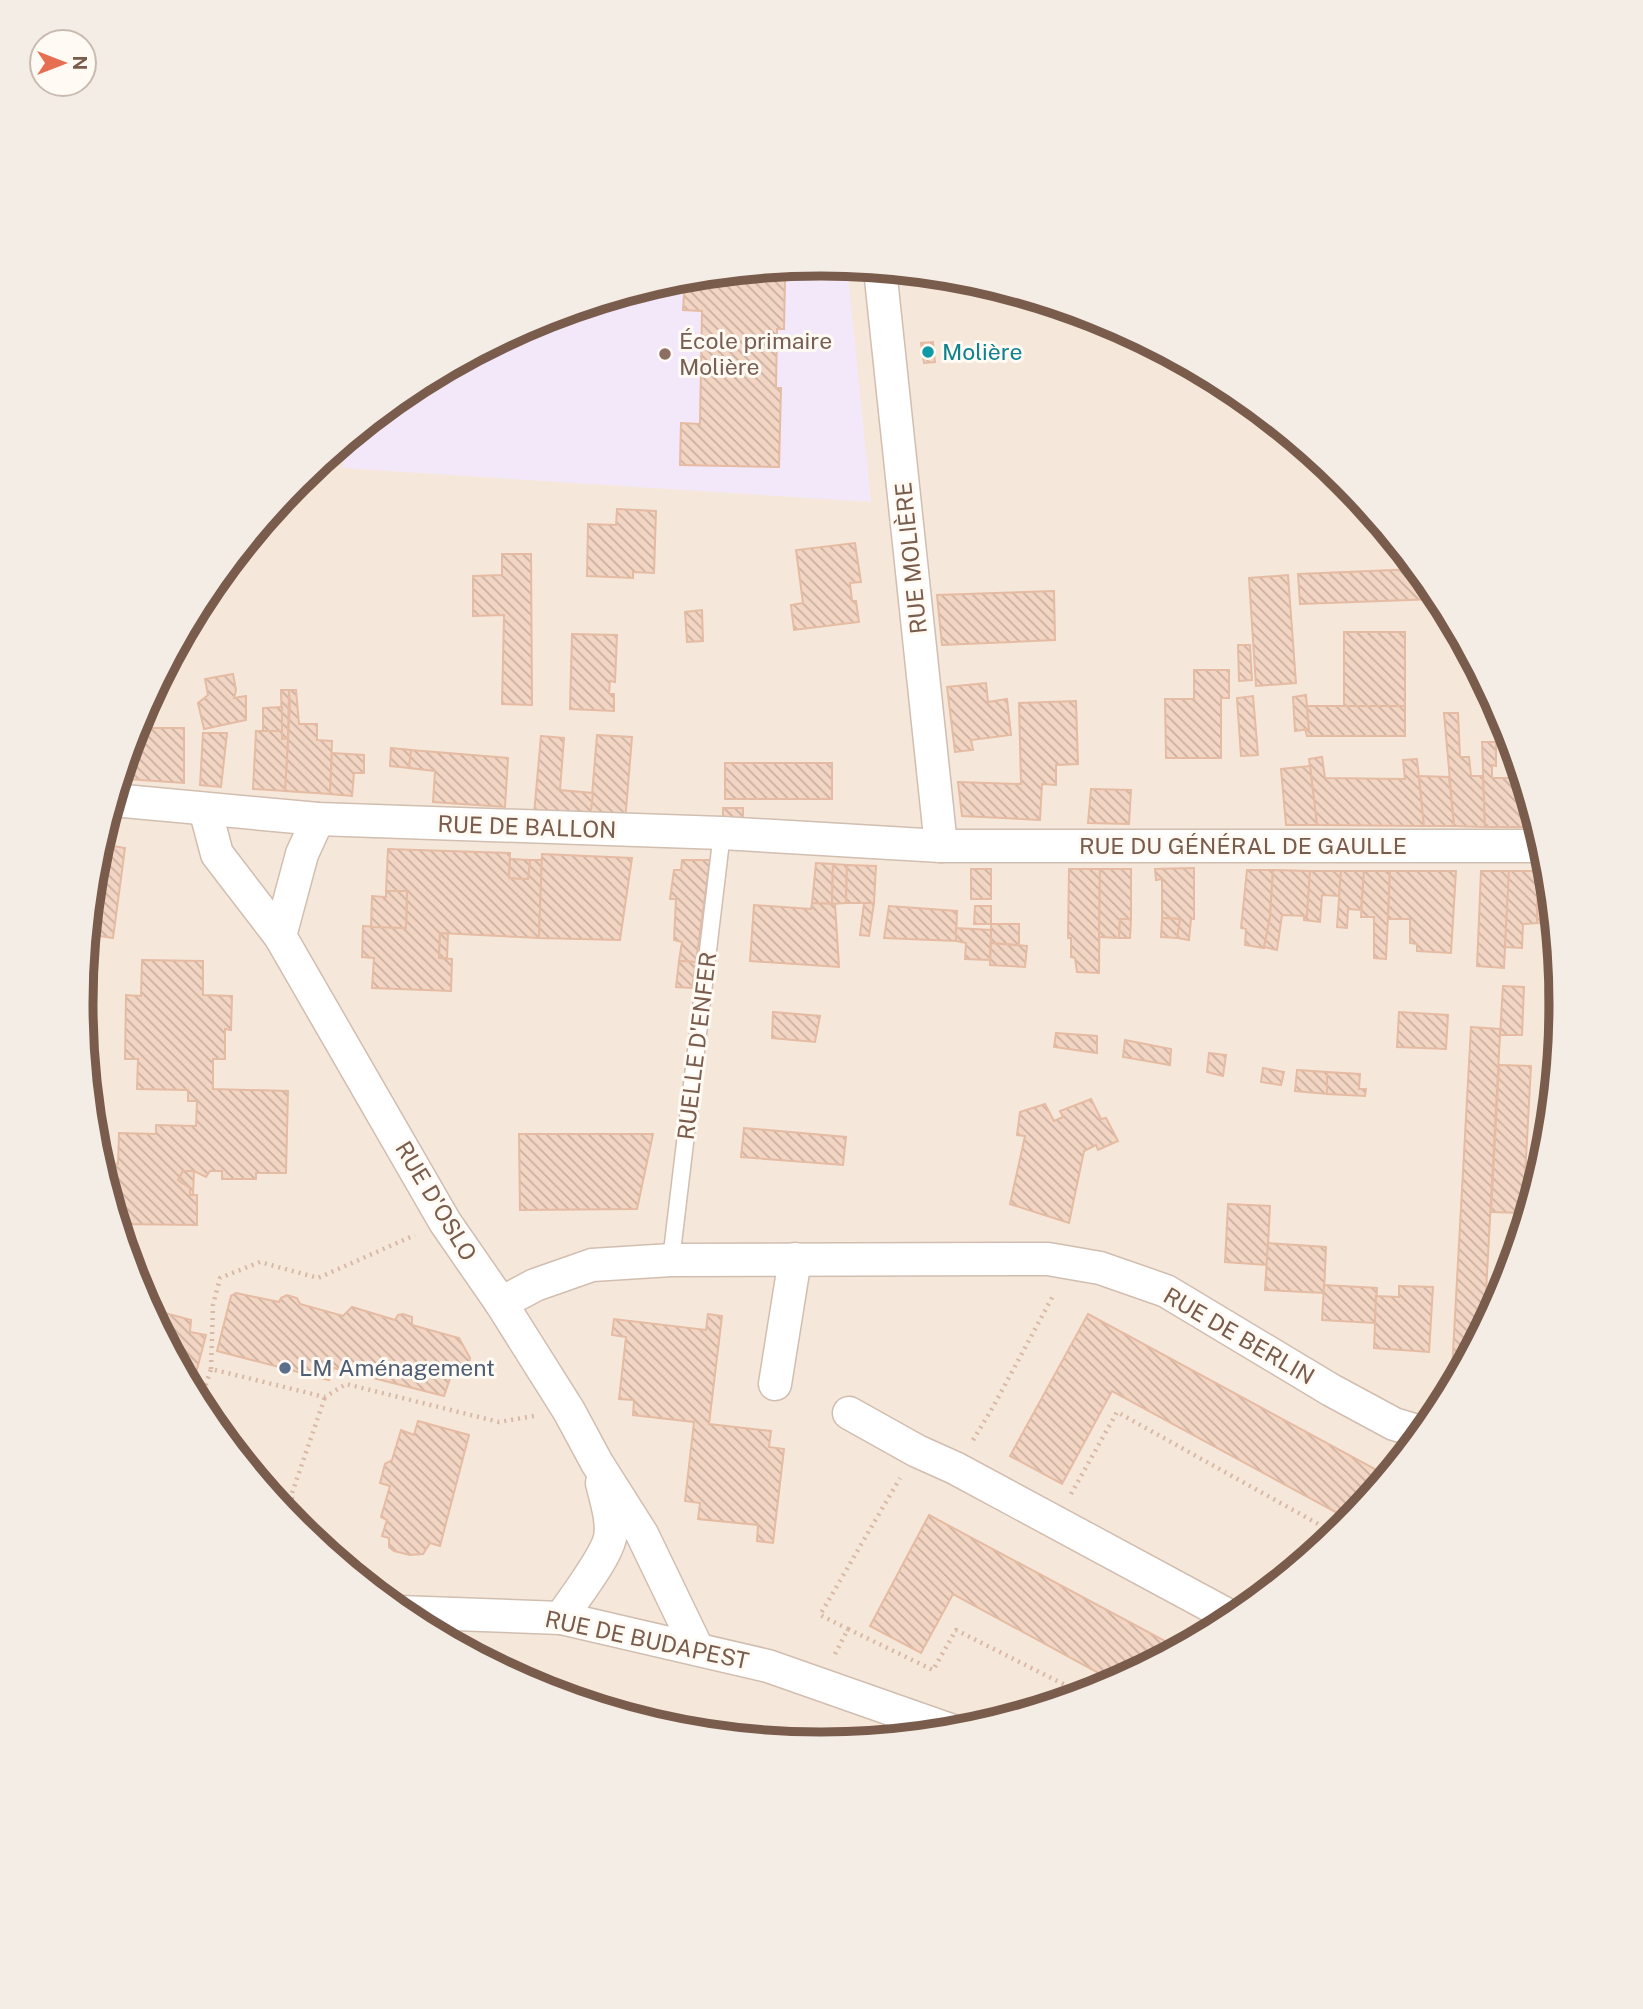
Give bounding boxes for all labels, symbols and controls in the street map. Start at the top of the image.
north arrow [28,28,98,98]
text: N [69,56,91,70]
place label: École primaire Molière [679,327,832,380]
place label: Molière [942,338,1023,365]
marker: Molière [920,344,936,360]
marker: École primaire Molière [657,346,673,362]
street label: RUE MOLIÈRE [889,481,932,635]
street label: RUE DE BALLON [437,810,617,843]
street label: RUE DU GÉNÉRAL DE GAULLE [1079,832,1407,859]
street label: RUELLE D'ENFER [672,950,721,1141]
street label: RUE D'OSLO [390,1136,483,1265]
street label: RUE DE BERLIN [1159,1281,1319,1390]
place label: LM Aménagement [299,1354,495,1381]
marker: LM Aménagement [277,1360,293,1376]
street label: RUE DE BUDAPEST [543,1605,752,1674]

